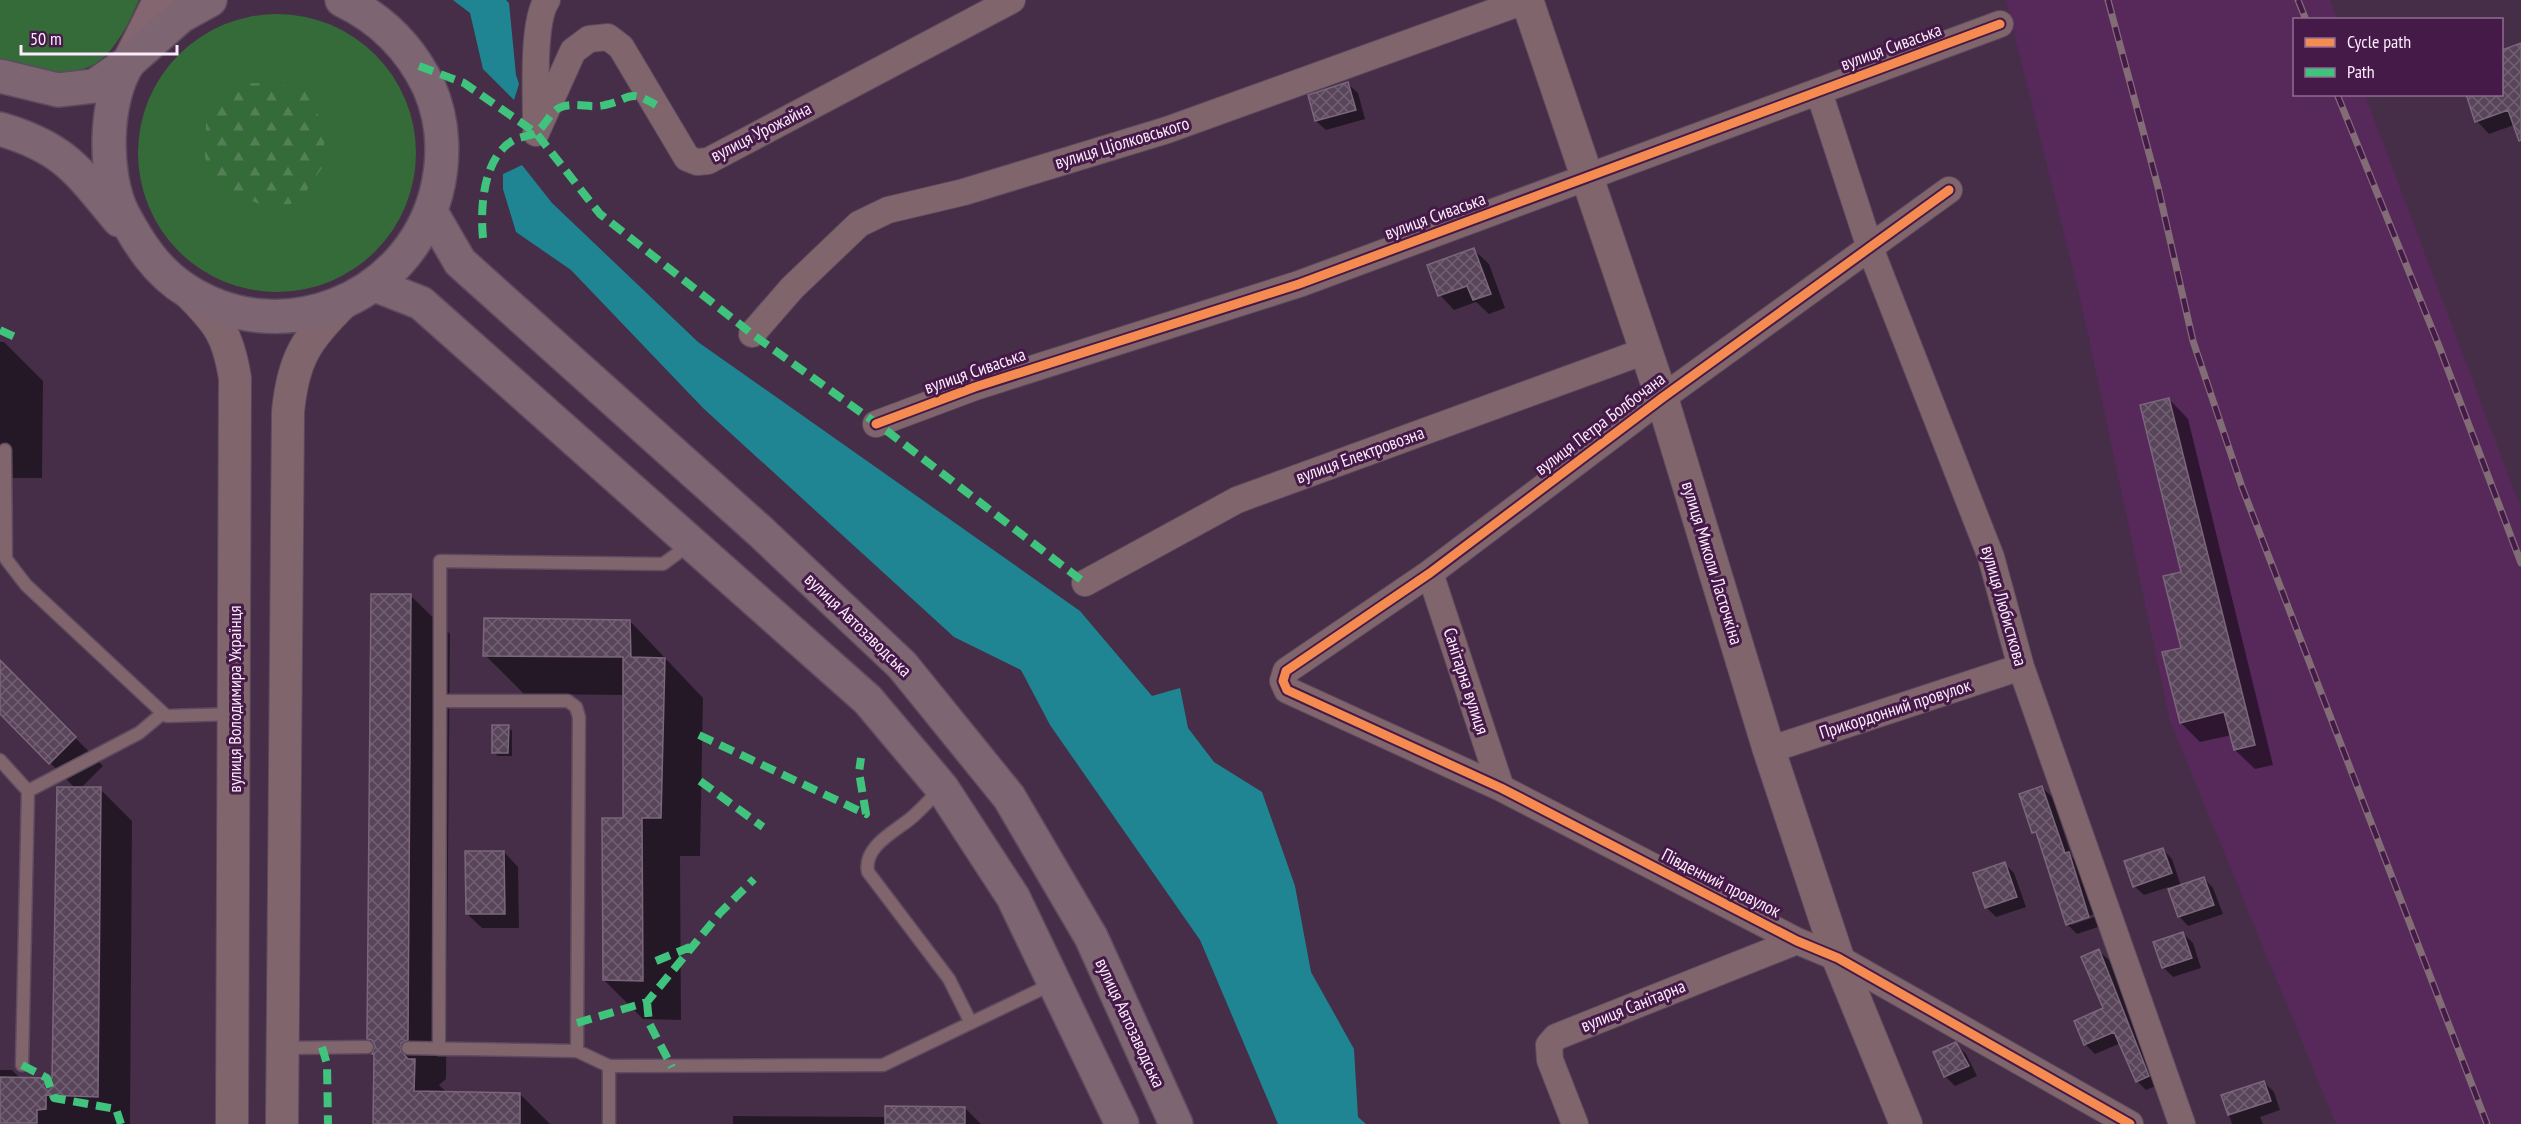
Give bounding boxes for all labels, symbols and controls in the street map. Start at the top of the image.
scale bar [21,18,177,56]
street label: вулиця Сиваська [1837,18,1944,75]
legend [2293,18,2503,96]
text: 50 m [30,27,62,50]
text: Cycle path [2347,30,2411,53]
text: Path [2347,60,2375,83]
street label: вулиця Урожайна [707,96,815,167]
street label: вулиця Ціолковського [1052,111,1192,174]
street label: вулиця Сиваська [1381,187,1488,244]
street label: вулиця Сиваська [921,342,1029,399]
street label: вулиця Петра Болбочана [1530,367,1669,480]
street label: вулиця Електровозна [1292,421,1427,488]
street label: вулиця Миколи Ласточкіна [1677,478,1748,647]
street label: вулиця Любисткова [1976,543,2033,669]
street label: вулиця Автозаводська [800,568,917,682]
street label: вулиця Володимира Українця [223,606,246,792]
street label: Санітарна вулиця [1438,625,1495,737]
street label: Прикордонний провулок [1816,673,1973,744]
street label: Південний провулок [1658,843,1785,922]
street label: вулиця Автозаводська [1090,954,1170,1091]
street label: вулиця Санітарна [1577,974,1688,1037]

